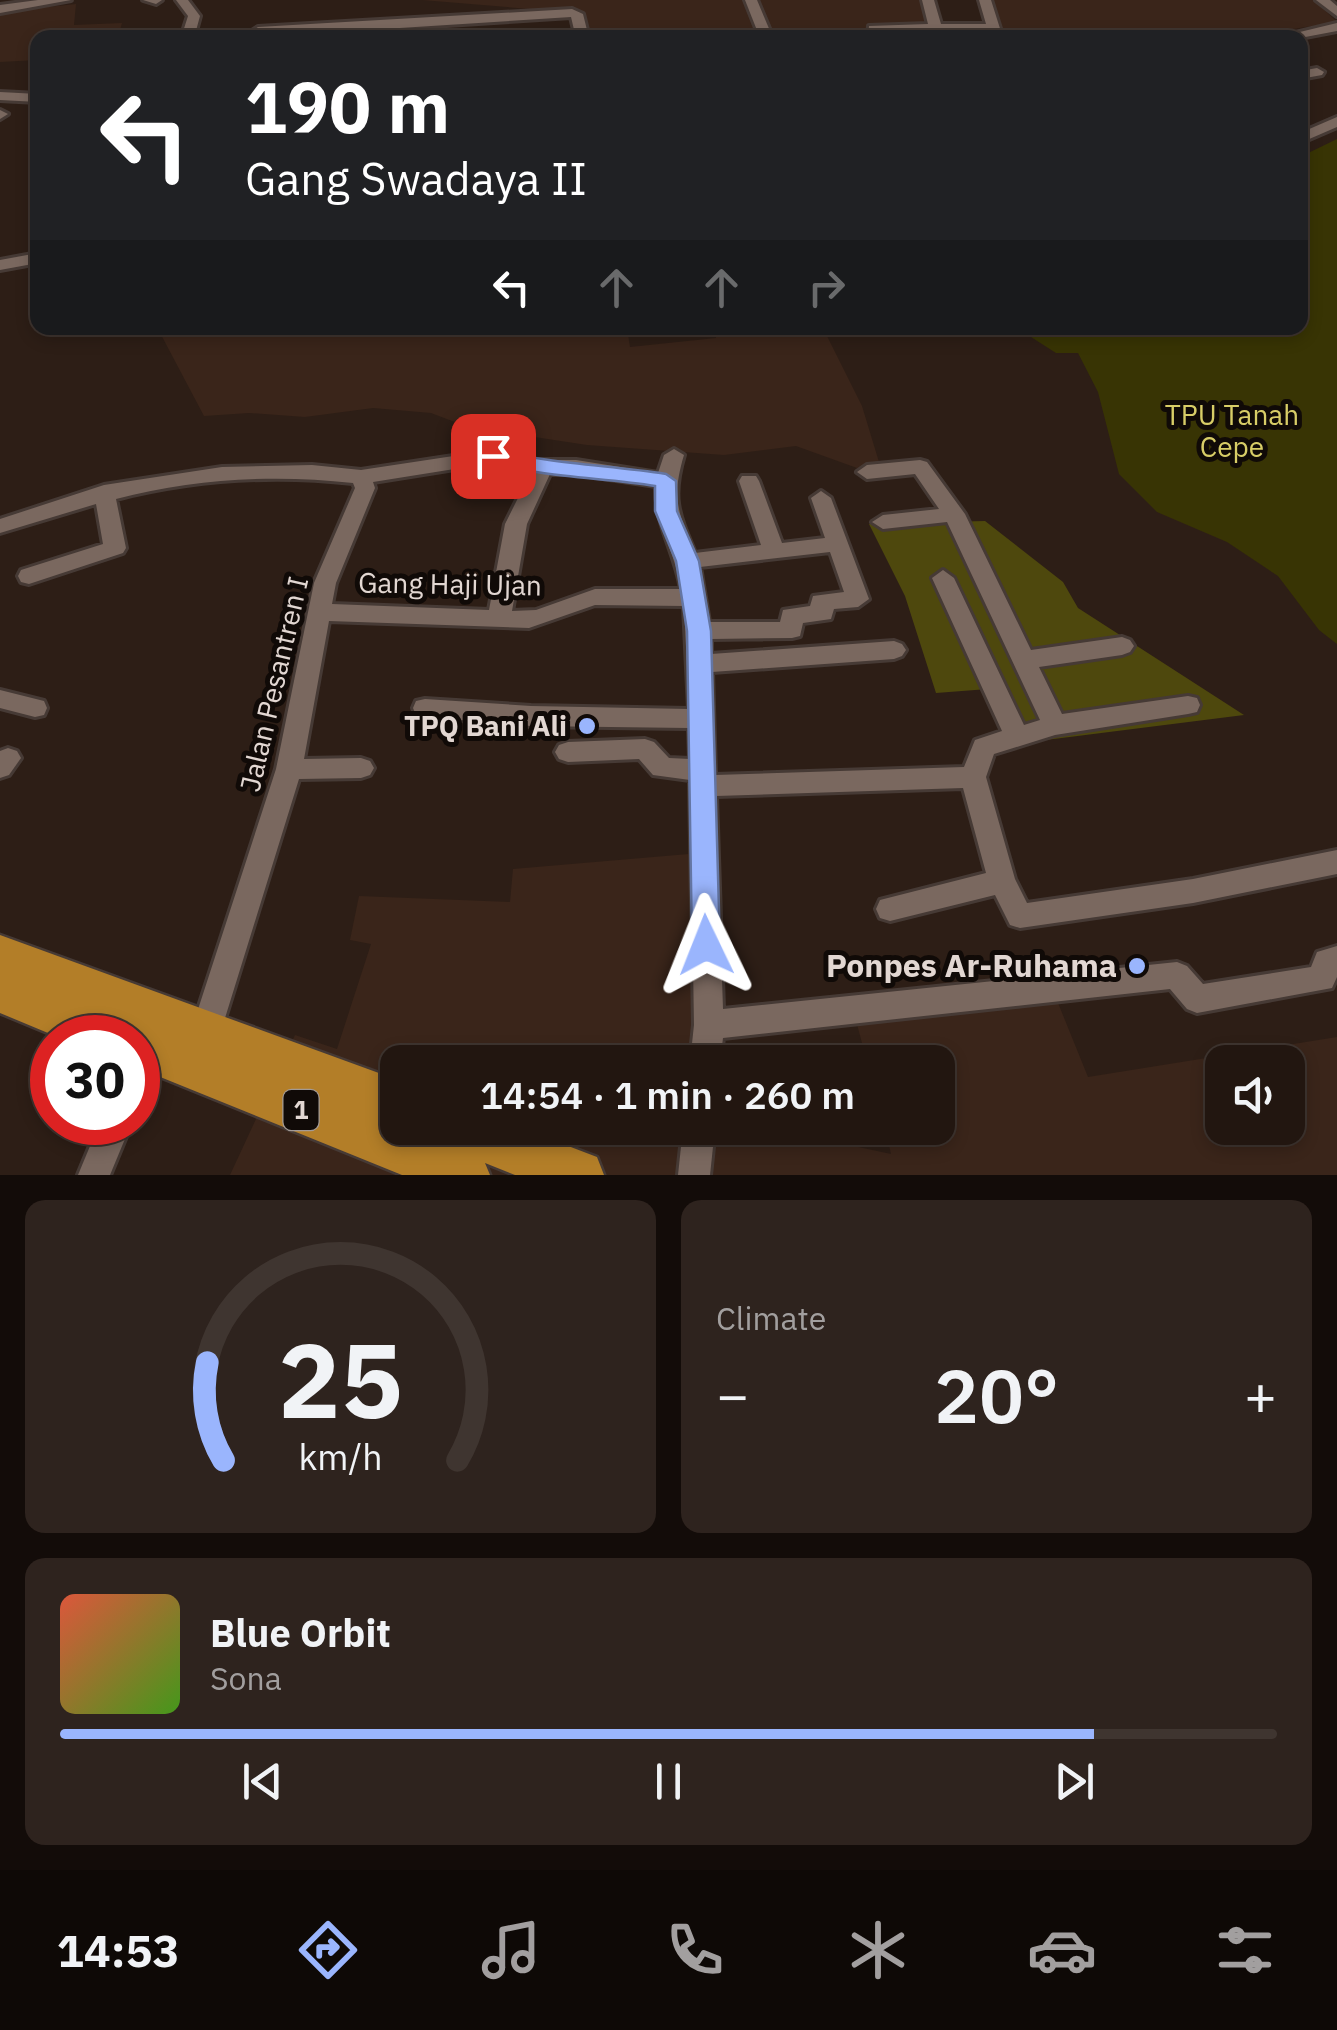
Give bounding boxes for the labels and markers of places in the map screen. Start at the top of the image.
pin [451,414,536,499]
place label: TPQ Bani Ali [404,707,567,744]
marker: TPQ Bani Ali [576,715,598,737]
place label: Ponpes Ar-Ruhama [826,944,1117,986]
marker: Ponpes Ar-Ruhama [1126,955,1148,977]

